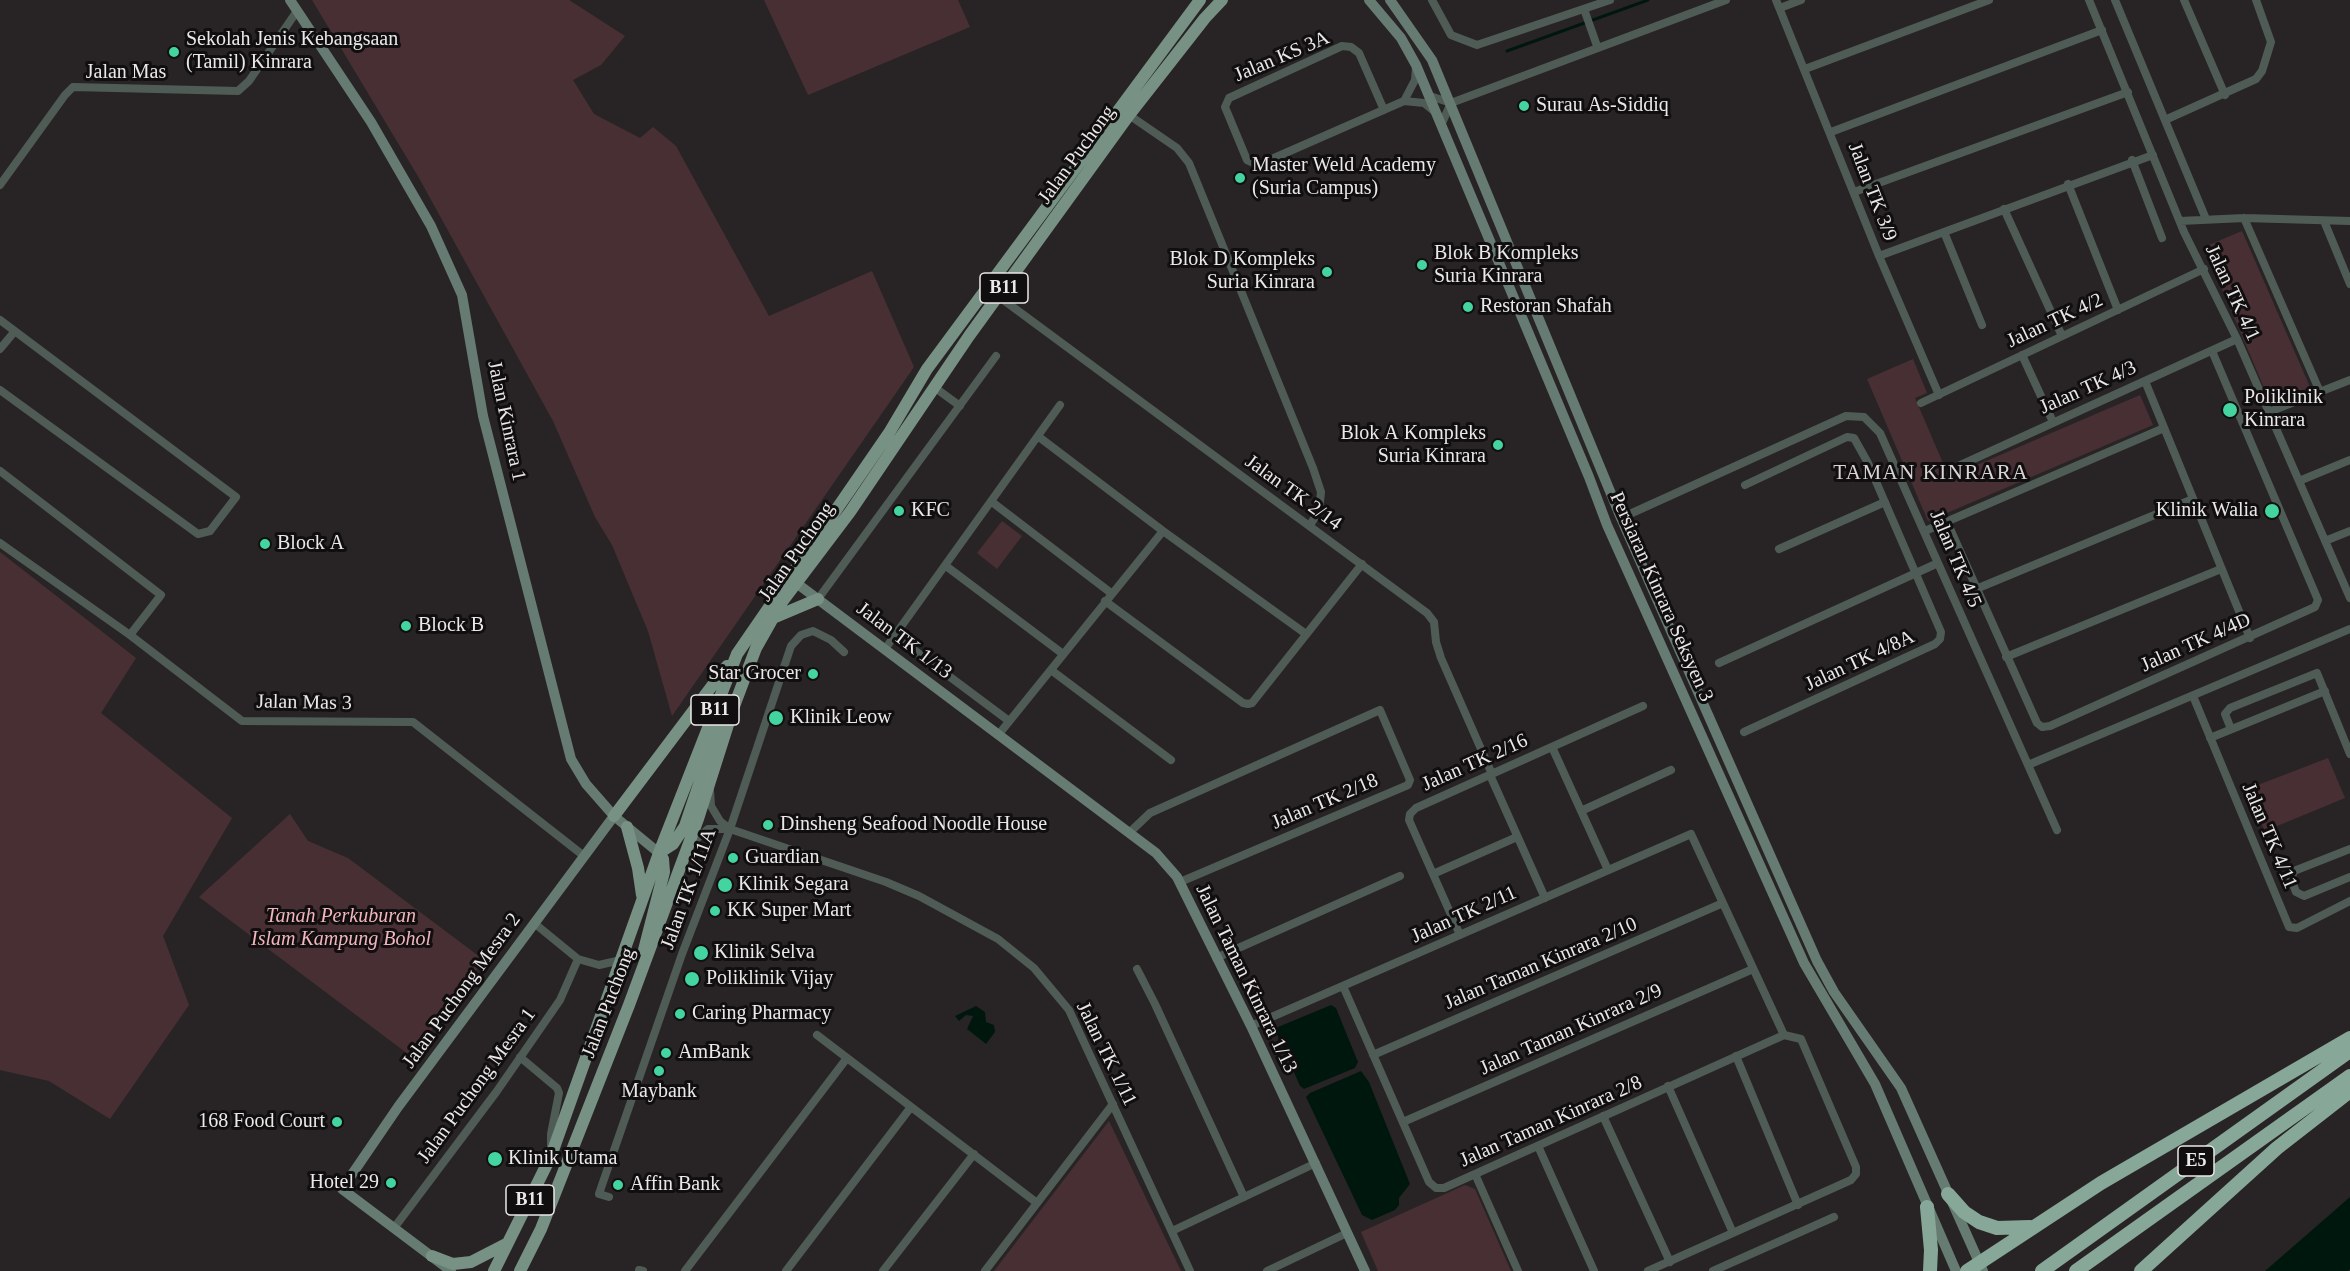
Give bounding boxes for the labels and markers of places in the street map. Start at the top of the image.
place label: Sekolah Jenis Kebangsaan (Tamil) Kinrara [186,28,433,75]
marker: Sekolah Jenis Kebangsaan (Tamil) Kinrara [167,45,181,59]
place label: Surau As-Siddiq [1536,94,1684,118]
marker: Surau As-Siddiq [1517,99,1531,113]
place label: Master Weld Academy (Suria Campus) [1252,154,1456,201]
marker: Master Weld Academy (Suria Campus) [1233,171,1247,185]
place label: Blok B Kompleks Suria Kinrara [1434,242,1591,289]
place label: Blok D Kompleks Suria Kinrara [1157,248,1315,295]
marker: Blok B Kompleks Suria Kinrara [1415,258,1429,272]
marker: Blok D Kompleks Suria Kinrara [1320,265,1334,279]
place label: Restoran Shafah [1480,295,1631,319]
marker: Restoran Shafah [1461,300,1475,314]
place label: Poliklinik Kinrara [2244,386,2330,433]
marker: Poliklinik Kinrara [2221,401,2239,419]
place label: Blok A Kompleks Suria Kinrara [1330,422,1486,469]
marker: Blok A Kompleks Suria Kinrara [1491,438,1505,452]
place label: KFC [911,499,947,523]
place label: Klinik Walia [2150,499,2258,523]
marker: Klinik Walia [2263,502,2281,520]
marker: KFC [892,504,906,518]
place label: Block A [277,532,346,556]
marker: Block A [258,537,272,551]
place label: Block B [418,614,488,638]
marker: Block B [399,619,413,633]
place label: Star Grocer [697,662,801,686]
marker: Star Grocer [806,667,820,681]
place label: Klinik Leow [790,706,897,730]
marker: Klinik Leow [767,709,785,727]
place label: Dinsheng Seafood Noodle House [780,813,1085,837]
marker: Dinsheng Seafood Noodle House [761,818,775,832]
place label: Guardian [745,846,831,870]
marker: Guardian [726,851,740,865]
place label: Klinik Segara [738,873,859,897]
marker: Klinik Segara [716,876,734,894]
place label: KK Super Mart [727,899,860,923]
marker: KK Super Mart [708,904,722,918]
place label: Klinik Selva [714,941,821,965]
marker: Klinik Selva [692,944,710,962]
place label: Poliklinik Vijay [706,967,841,991]
marker: Poliklinik Vijay [683,970,701,988]
place label: Caring Pharmacy [692,1002,852,1026]
marker: Caring Pharmacy [673,1007,687,1021]
place label: AmBank [678,1041,756,1065]
marker: AmBank [659,1046,673,1060]
marker: Maybank [652,1064,666,1078]
place label: Maybank [617,1080,701,1104]
place label: 168 Food Court [183,1110,325,1134]
marker: 168 Food Court [330,1115,344,1129]
place label: Klinik Utama [508,1147,628,1171]
marker: Klinik Utama [486,1150,504,1168]
place label: Hotel 29 [302,1171,379,1195]
place label: Affin Bank [630,1173,725,1197]
marker: Hotel 29 [384,1176,398,1190]
marker: Affin Bank [611,1178,625,1192]

